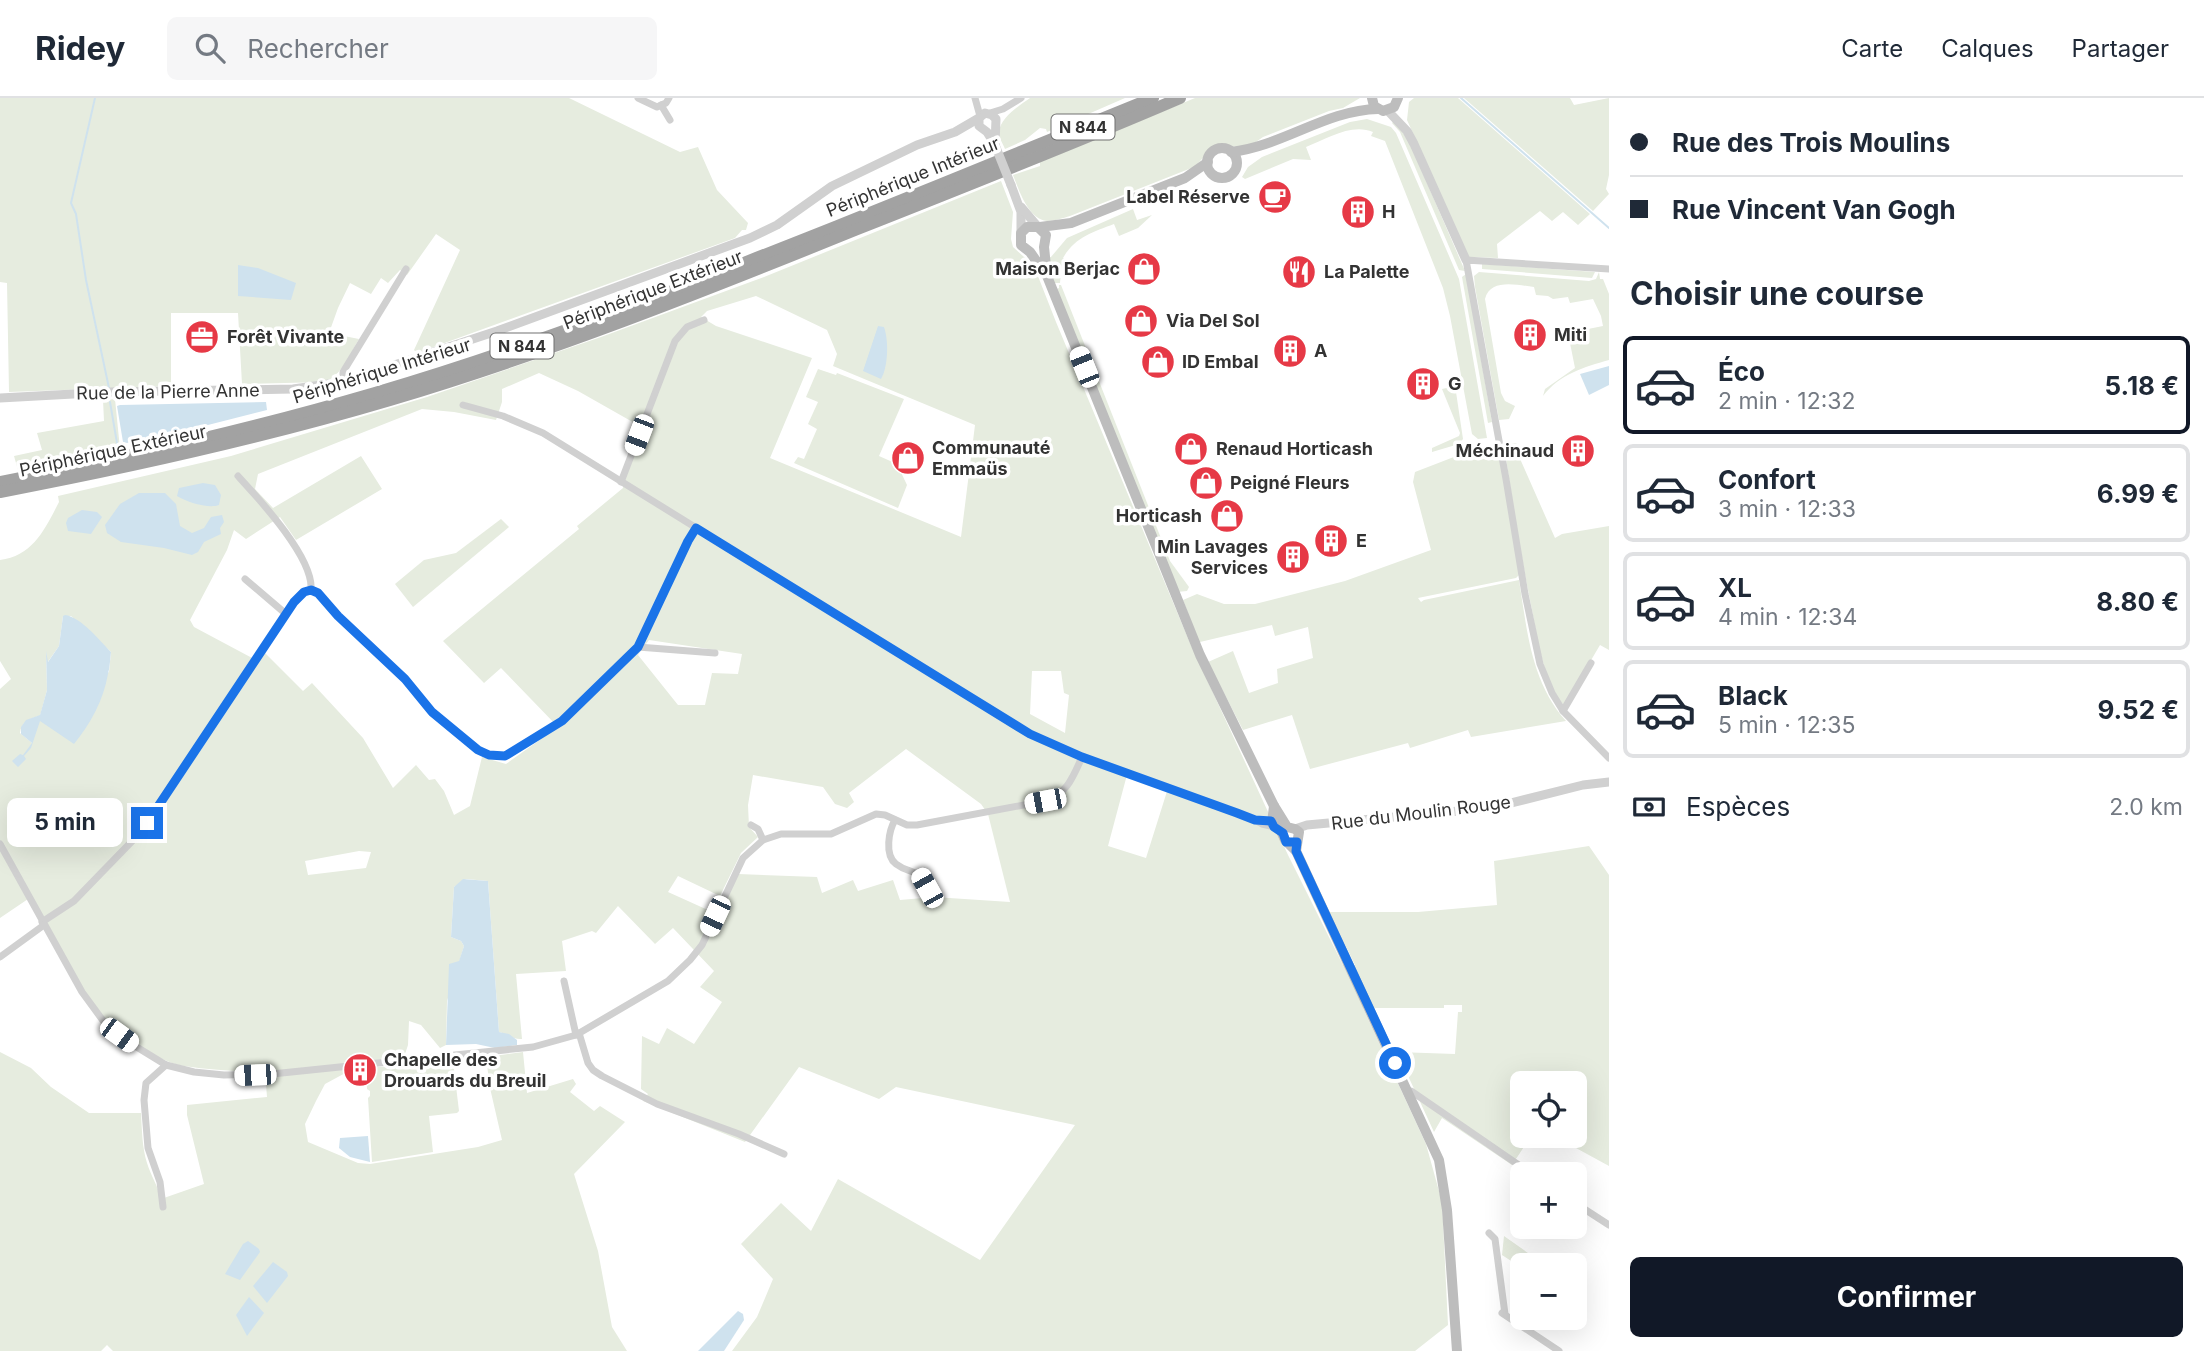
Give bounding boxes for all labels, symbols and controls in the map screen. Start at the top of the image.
search box [167,17,657,80]
text: Ridey [35,28,125,68]
icon: search [191,29,229,67]
text: Rechercher [247,33,389,64]
text: Carte [1841,34,1903,63]
text: Calques [1941,34,2034,63]
text: Partager [2072,34,2169,63]
road number: N 844 [1052,115,1114,140]
text: Rue des Trois Moulins [1672,127,1950,158]
street label: Périphérique Intérieur [823,132,1003,221]
cafe icon: Label Réserve [1256,178,1294,216]
place label: Label Réserve [1126,186,1250,207]
building icon: H [1339,193,1377,231]
text: Rue Vincent Van Gogh [1672,194,1956,225]
place label: H [1382,201,1395,222]
street label: Périphérique Extérieur [560,245,746,333]
shop icon: Maison Berjac [1125,250,1163,288]
restaurant icon: La Palette [1280,253,1318,291]
place label: Maison Berjac [995,258,1120,279]
place label: La Palette [1324,261,1410,282]
text: Choisir une course [1630,274,1924,313]
shop icon: Via Del Sol [1122,302,1160,340]
place label: Via Del Sol [1166,310,1260,331]
building icon: Miti [1511,316,1549,354]
office icon: Forêt Vivante [183,318,221,356]
place label: Miti [1554,324,1587,345]
place label: Forêt Vivante [227,326,345,347]
building icon: A [1271,332,1309,370]
street label: Périphérique Intérieur [290,333,474,408]
road number: N 844 [490,334,554,358]
place label: A [1314,340,1327,361]
shop icon: ID Embal [1139,343,1177,381]
car [1067,344,1102,390]
place label: ID Embal [1182,351,1259,372]
icon: car [1634,354,1697,417]
text: Éco [1718,356,1765,387]
building icon: G [1404,365,1442,403]
text: 5.18 € [2105,370,2179,401]
place label: G [1448,373,1462,394]
street label: Rue de la Pierre Anne [76,379,260,404]
text: 2 min · 12:32 [1718,387,1856,415]
car [622,412,657,458]
street label: Périphérique Extérieur [17,420,209,481]
shop icon: Renaud Horticash [1172,430,1210,468]
building icon: Méchinaud [1559,432,1597,470]
place label: Communauté Emmaüs [932,437,1051,479]
place label: Renaud Horticash [1216,438,1373,459]
shop icon: Communauté Emmaüs [889,439,927,477]
place label: Méchinaud [1456,440,1554,461]
icon: car [1634,462,1697,525]
shop icon: Peigné Fleurs [1187,464,1225,502]
text: Confort [1718,464,1816,495]
place label: Peigné Fleurs [1230,472,1349,493]
text: 6.99 € [2097,478,2179,509]
text: 3 min · 12:33 [1718,495,1856,523]
shop icon: Horticash [1208,497,1246,535]
place label: Horticash [1116,505,1202,526]
building icon: E [1312,522,1350,560]
place label: E [1356,530,1367,551]
place label: Min Lavages Services [1157,536,1268,578]
building icon: Min Lavages Services [1274,538,1312,576]
icon: car [1634,570,1697,633]
text: XL [1718,572,1752,603]
text: 8.80 € [2096,586,2179,617]
text: 4 min · 12:34 [1718,603,1857,631]
icon: car [1634,678,1697,741]
text: Black [1718,680,1788,711]
text: 9.52 € [2097,694,2179,725]
text: 5 min · 12:35 [1718,711,1856,739]
car [1023,787,1068,815]
icon: cash [1630,788,1668,826]
street label: Rue du Moulin Rouge [1330,791,1512,834]
text: Espèces [1686,791,1790,822]
text: 2.0 km [2109,793,2183,821]
callout: 5 min [7,798,122,848]
route end [131,807,163,839]
text: 5 min [34,808,96,836]
car [908,865,947,911]
car [697,893,734,939]
car [96,1014,143,1056]
route start [1379,1047,1411,1079]
place label: Chapelle des Drouards du Breuil [384,1049,546,1091]
building icon: Chapelle des Drouards du Breuil [341,1051,379,1089]
car [234,1064,277,1086]
map controls [1510,1071,1587,1330]
button: locate [1510,1071,1587,1148]
button: + [1510,1162,1587,1239]
button: − [1510,1253,1587,1330]
button: Confirmer [1630,1257,2183,1337]

